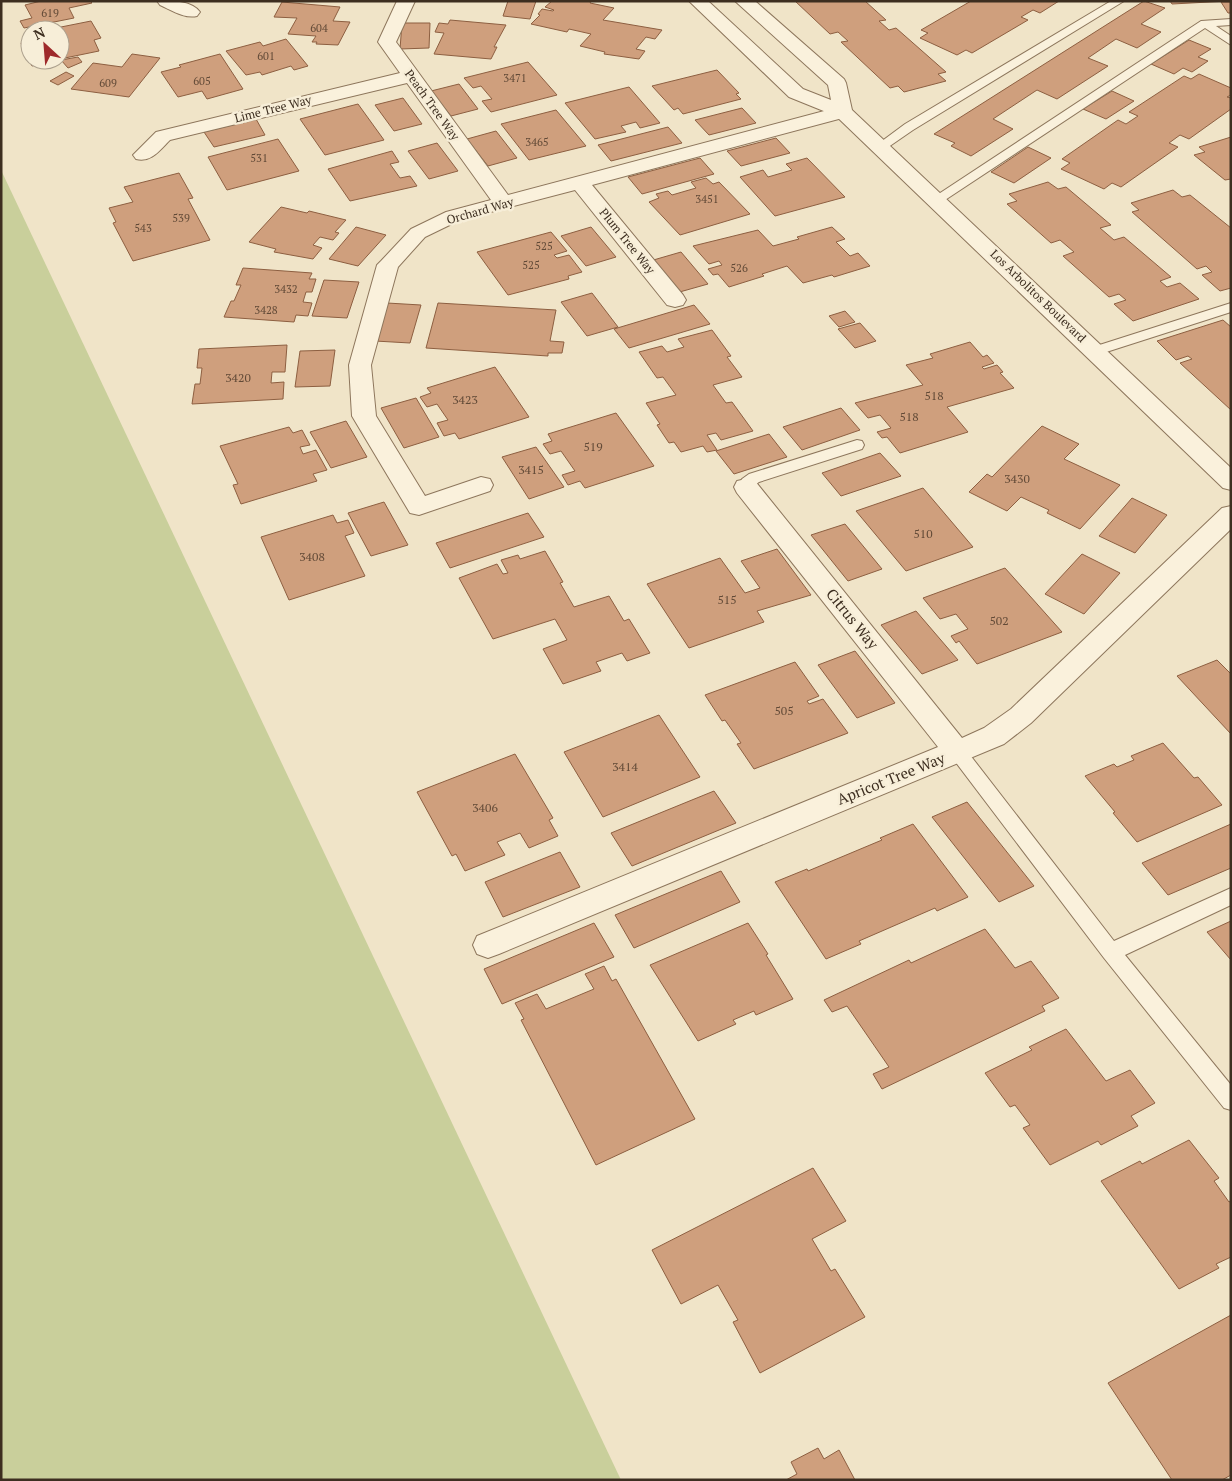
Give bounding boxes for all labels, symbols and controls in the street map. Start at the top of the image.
house number: 619 [41,6,59,20]
north arrow [20,20,70,70]
house number: 604 [310,21,328,35]
text: N [30,22,48,44]
house number: 601 [257,49,275,63]
street label: Peach Tree Way [402,66,464,144]
house number: 3471 [503,71,527,85]
house number: 605 [193,74,211,88]
house number: 609 [99,76,117,90]
street label: Lime Tree Way [233,91,314,125]
house number: 3465 [525,135,549,149]
house number: 531 [250,151,268,165]
house number: 3451 [695,192,719,206]
street label: Orchard Way [445,194,516,227]
street label: Plum Tree Way [596,205,659,277]
house number: 539 [172,211,190,225]
house number: 543 [134,221,152,235]
house number: 525 [535,239,553,253]
street label: Los Arbolitos Boulevard [987,246,1090,345]
house number: 525 [522,258,540,272]
house number: 526 [730,261,748,275]
house number: 3432 [274,282,298,296]
house number: 3428 [254,303,278,317]
house number: 3420 [225,370,251,385]
house number: 518 [924,388,944,403]
house number: 3423 [452,392,478,407]
house number: 518 [899,409,919,424]
house number: 519 [583,439,603,454]
house number: 3415 [518,462,544,477]
house number: 3430 [1004,471,1030,486]
house number: 510 [913,526,933,541]
house number: 3408 [299,549,325,564]
street label: Citrus Way [822,584,884,653]
house number: 515 [717,592,737,607]
house number: 502 [989,613,1009,628]
house number: 505 [774,703,794,718]
street label: Apricot Tree Way [834,747,948,809]
house number: 3414 [612,759,638,774]
house number: 3406 [472,800,498,815]

